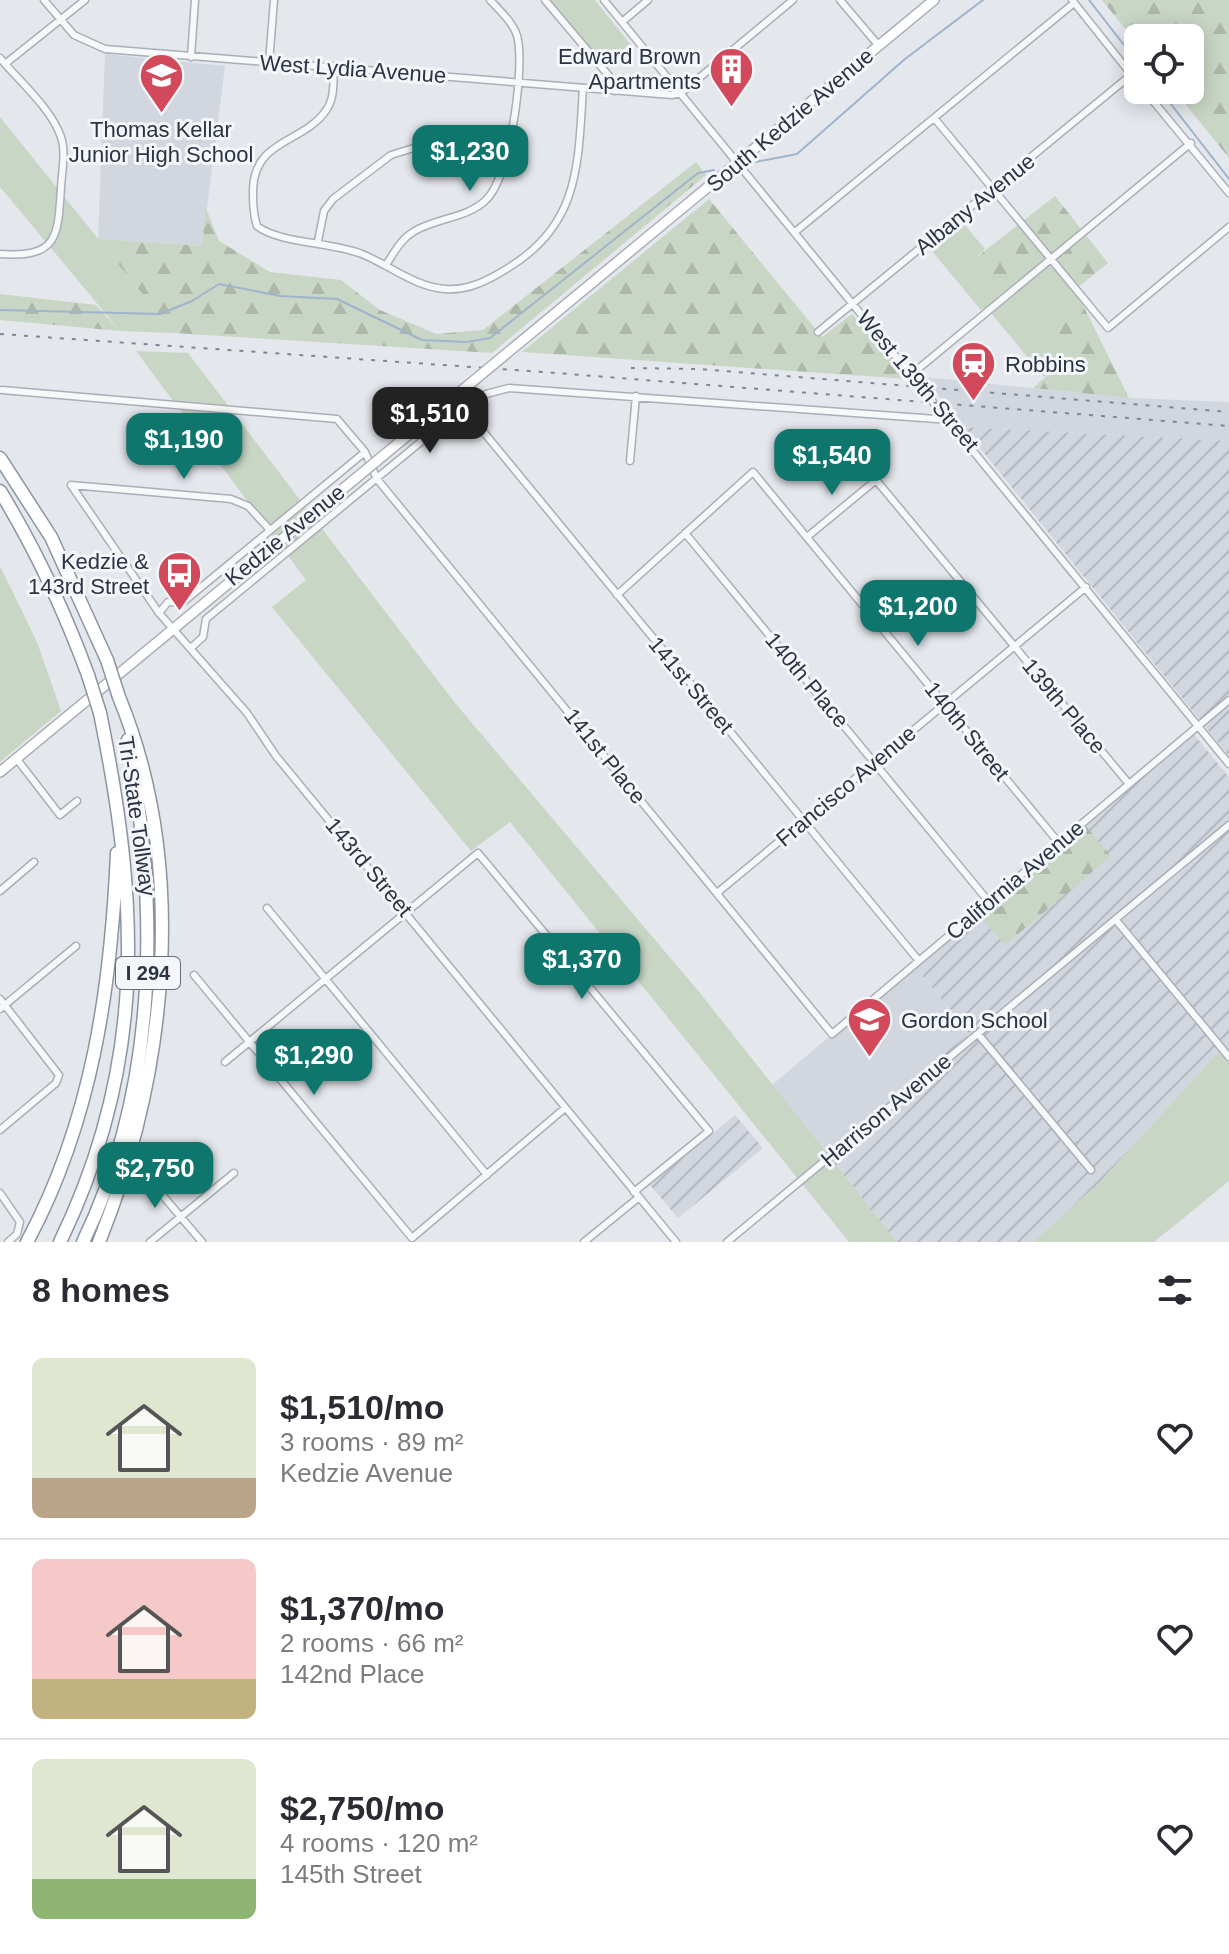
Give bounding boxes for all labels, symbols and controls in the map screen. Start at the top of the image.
map controls [1124,24,1204,104]
button: locate [1124,24,1204,104]
street label: South Kedzie Avenue [702,43,878,197]
place label: Edward Brown Apartments [558,44,701,94]
building icon: Edward Brown Apartments [708,45,756,108]
street label: West Lydia Avenue [259,50,447,88]
school or university icon: Thomas Kellar Junior High School [137,52,185,115]
place label: Thomas Kellar Junior High School [69,117,253,167]
pin: $1,230 [405,125,535,193]
text: $1,230 [430,136,510,166]
street label: Albany Avenue [910,148,1040,260]
street label: West 139th Street [852,306,984,456]
station icon: Robbins [950,340,998,403]
place label: Robbins [1005,352,1086,377]
pin: $1,510 [365,387,495,455]
text: $1,510 [390,398,470,428]
pin: $1,190 [119,413,249,481]
text: $1,190 [144,424,224,454]
pin: $1,540 [767,429,897,497]
text: $1,540 [792,440,872,470]
street label: Kedzie Avenue [220,479,350,591]
place label: Kedzie & 143rd Street [28,549,149,599]
bus stop icon: Kedzie & 143rd Street [156,550,204,613]
pin: $1,200 [853,580,983,648]
text: $1,200 [878,591,958,621]
street label: 140th Place [760,627,854,733]
street label: 141st Street [643,632,739,738]
street label: 139th Place [1017,653,1111,759]
street label: 140th Street [920,677,1014,785]
street label: 141st Place [559,703,651,809]
street label: Francisco Avenue [771,720,921,852]
street label: Tri-State Tollway [113,734,161,898]
street label: 143rd Street [321,813,417,921]
street label: California Avenue [941,815,1089,945]
pin: $1,370 [517,933,647,1001]
text: $1,370 [542,944,622,974]
road number: I 294 [116,957,180,989]
school or university icon: Gordon School [846,996,894,1059]
place label: Gordon School [901,1008,1048,1033]
pin: $1,290 [249,1029,379,1097]
text: $1,290 [274,1040,354,1070]
street label: Harrison Avenue [816,1048,956,1172]
pin: $2,750 [90,1142,220,1210]
text: $2,750 [115,1153,195,1183]
icon: filters [1153,1268,1197,1312]
text: 8 homes [32,1271,170,1309]
text: $1,510/mo [280,1388,444,1426]
icon: home [96,1390,192,1486]
icon: heart [1153,1416,1197,1460]
text: 3 rooms · 89 m² [280,1427,464,1457]
text: Kedzie Avenue [280,1458,453,1488]
text: $1,370/mo [280,1589,444,1627]
icon: home [96,1591,192,1687]
icon: heart [1153,1617,1197,1661]
text: 2 rooms · 66 m² [280,1628,464,1658]
text: 142nd Place [280,1659,425,1689]
text: $2,750/mo [280,1789,444,1827]
icon: home [96,1791,192,1887]
icon: heart [1153,1817,1197,1861]
text: 4 rooms · 120 m² [280,1828,478,1858]
text: 145th Street [280,1859,422,1889]

